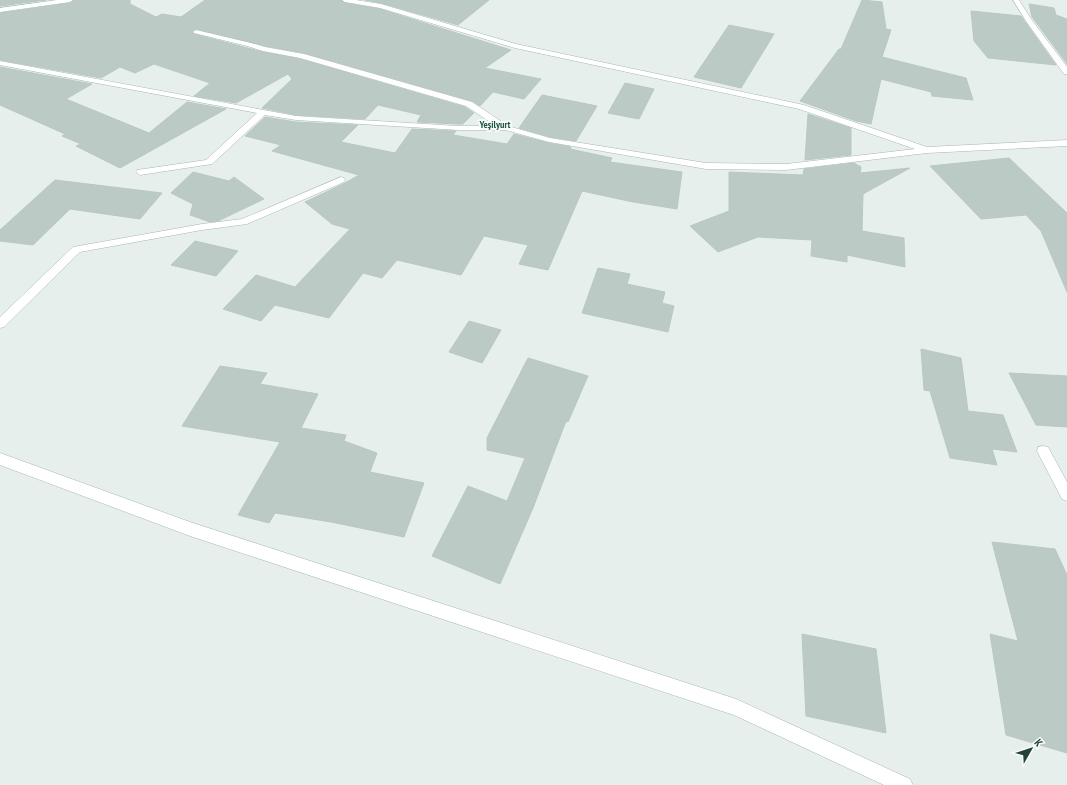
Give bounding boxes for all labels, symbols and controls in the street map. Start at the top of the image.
district label: Yeşilyurt [478,118,511,131]
north arrow [1011,729,1051,769]
text: K [1032,736,1046,750]

